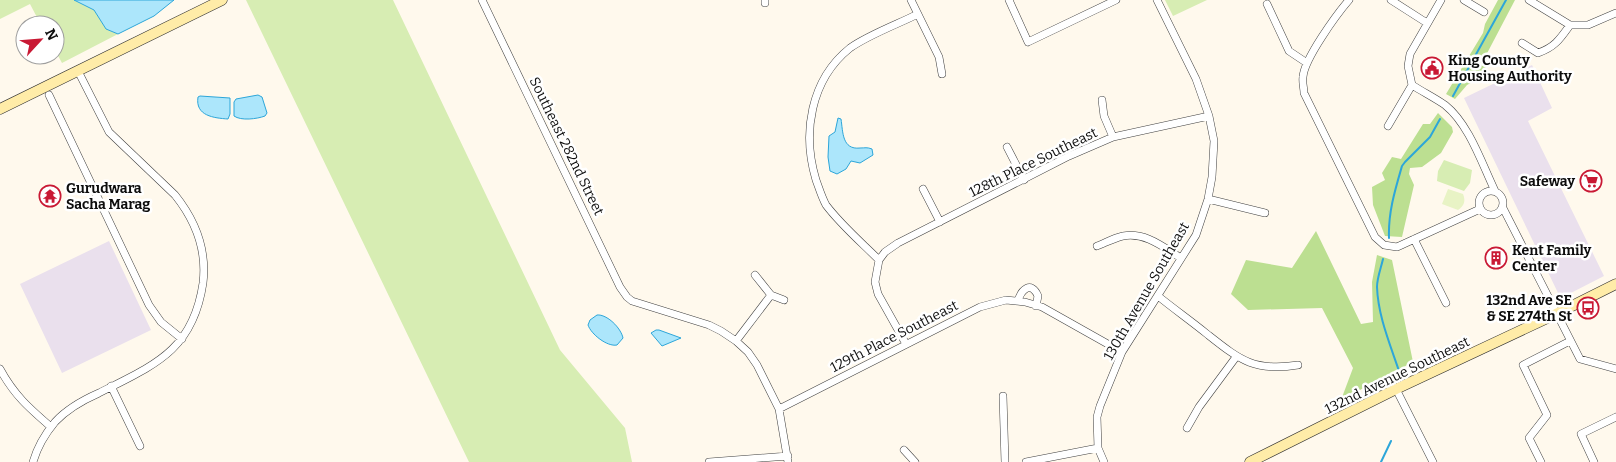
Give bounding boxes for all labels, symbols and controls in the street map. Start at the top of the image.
north arrow [15,15,65,65]
text: N [41,26,61,43]
place label: King County Housing Authority [1448,52,1572,85]
public building icon: King County Housing Authority [1420,56,1444,80]
street label: Southeast 282nd Street [526,74,607,218]
street label: 128th Place Southeast [966,124,1100,201]
supermarket icon: Safeway [1579,169,1603,193]
place label: Safeway [1520,173,1575,190]
place label: Gurudwara Sacha Marag [66,180,150,213]
temple icon: Gurudwara Sacha Marag [38,184,62,208]
street label: 130th Avenue Southeast [1100,219,1193,363]
place label: Kent Family Center [1512,242,1592,275]
building icon: Kent Family Center [1484,246,1508,270]
place label: 132nd Ave SE & SE 274th St [1486,292,1572,325]
bus stop icon: 132nd Ave SE & SE 274th St [1576,296,1600,320]
street label: 129th Place Southeast [828,297,961,376]
street label: 132nd Avenue Southeast [1322,333,1472,418]

